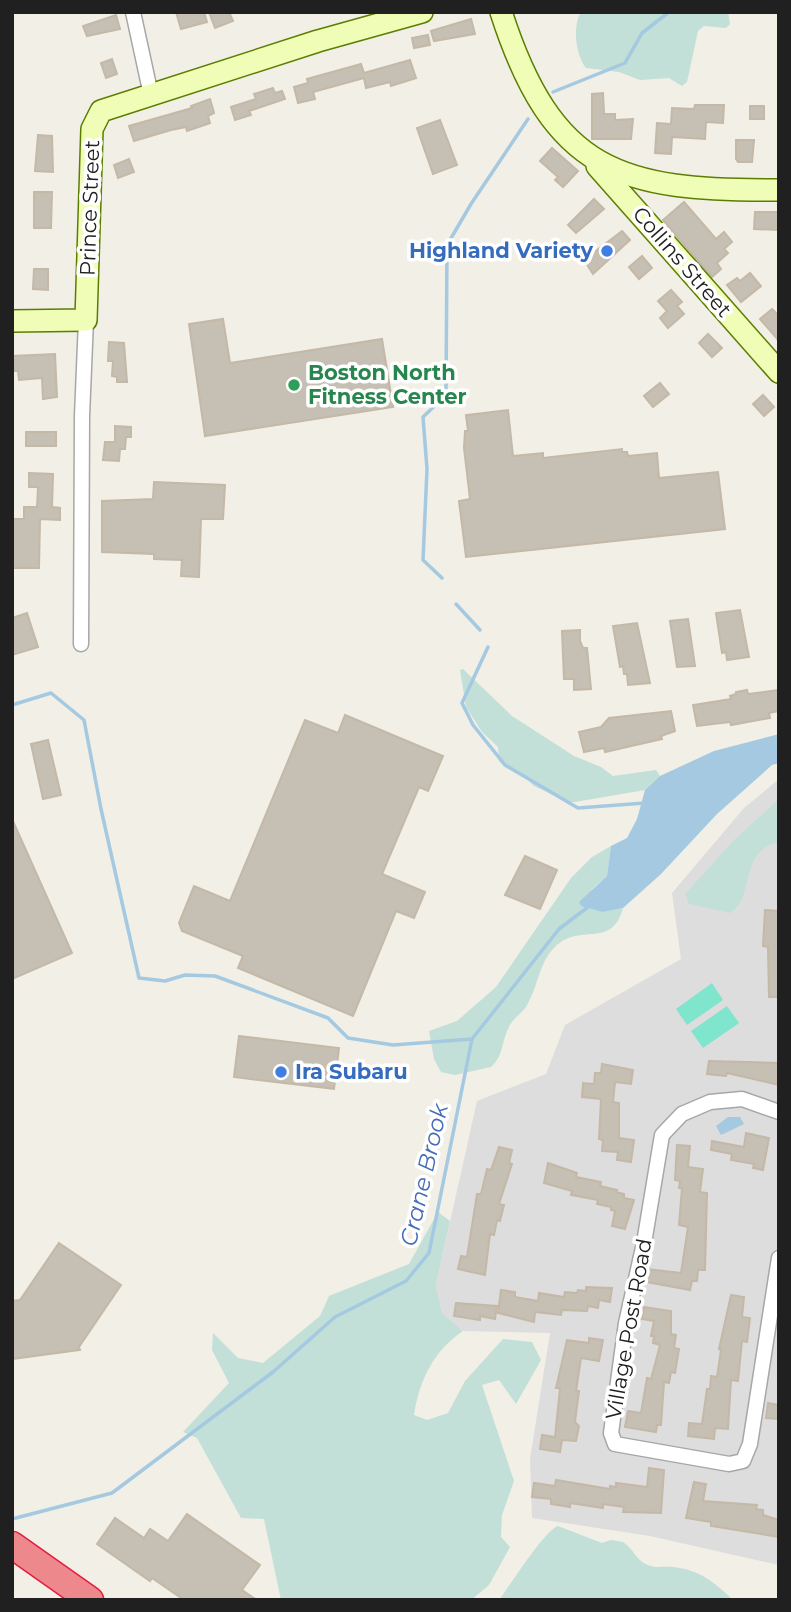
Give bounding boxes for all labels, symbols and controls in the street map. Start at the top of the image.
street label: Prince Street [75,140,104,276]
street label: Collins Street [628,201,737,322]
place label: Highland Variety [409,238,593,263]
marker: Highland Variety [599,243,615,259]
place label: Boston North Fitness Center [308,360,467,409]
marker: Boston North Fitness Center [286,377,302,393]
place label: Ira Subaru [295,1059,408,1084]
marker: Ira Subaru [273,1064,289,1080]
water label: Crane Brook [394,1100,454,1249]
street label: Village Post Road [600,1236,657,1421]

